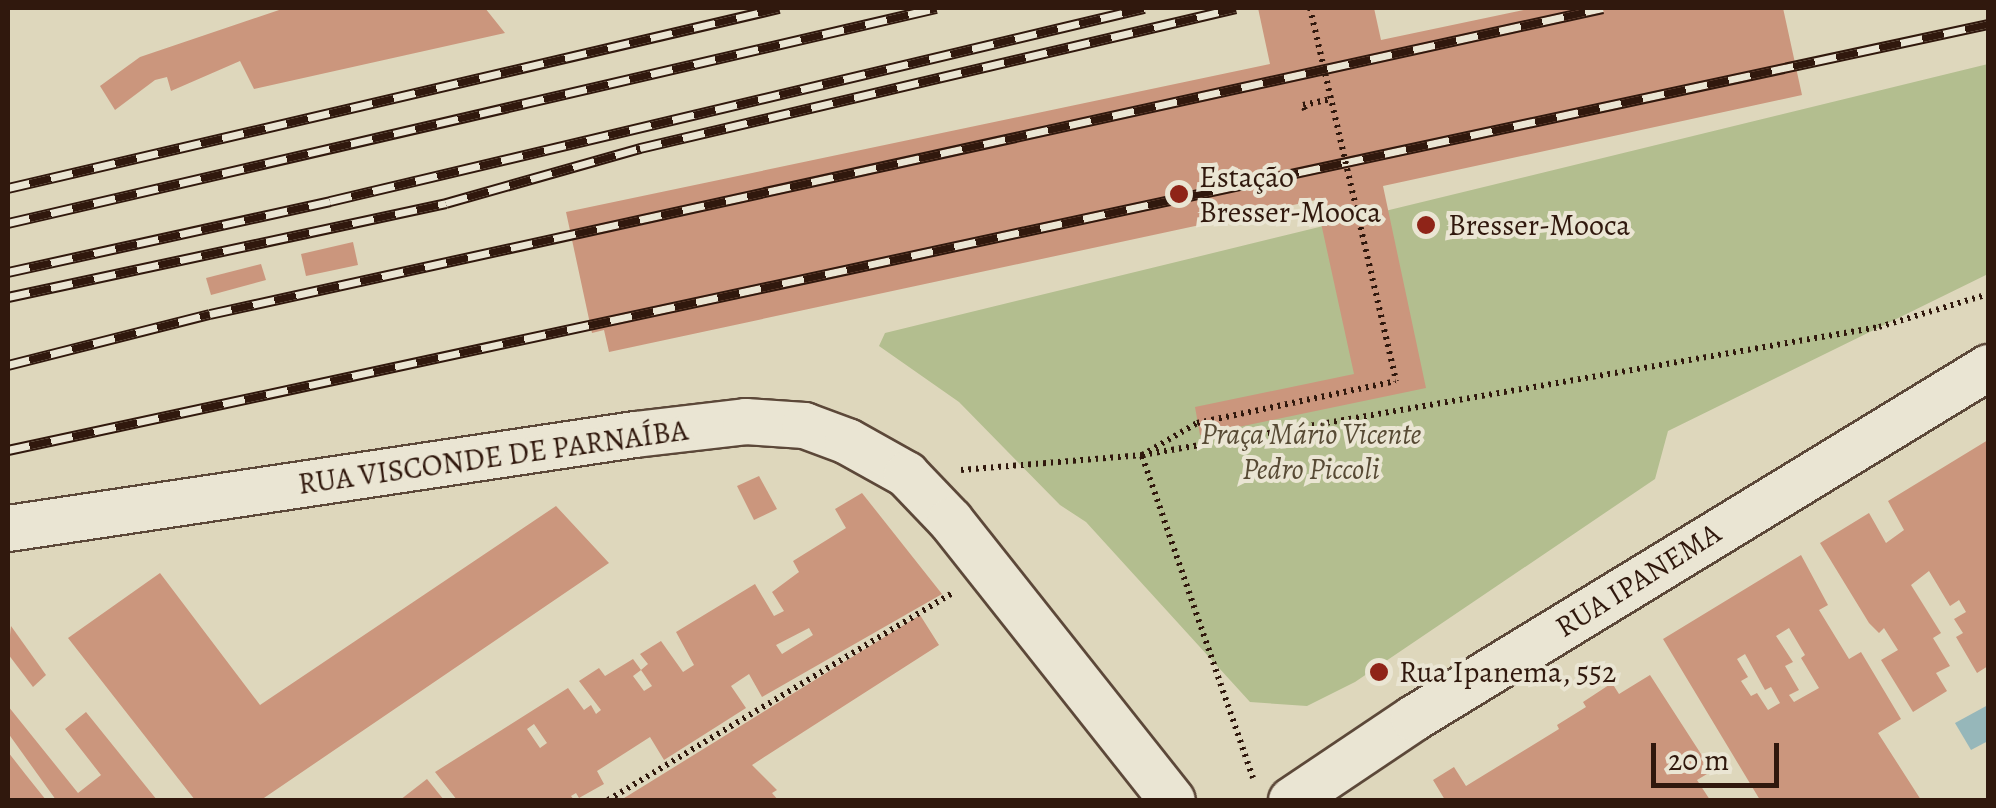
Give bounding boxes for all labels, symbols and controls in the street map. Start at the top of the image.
place label: Estação Bresser-Mooca [1199,159,1381,230]
marker: Estação Bresser-Mooca [1168,183,1190,205]
place label: Bresser-Mooca [1448,207,1630,243]
marker: Bresser-Mooca [1413,212,1439,238]
street label: RUA VISCONDE DE PARNAÍBA [296,412,690,502]
park label: Praça Mário Vicente Pedro Piccoli [1201,416,1421,486]
street label: RUA IPANEMA [1549,515,1727,645]
place label: Rua Ipanema, 552 [1399,654,1617,690]
marker: Rua Ipanema, 552 [1368,661,1390,683]
scale bar [1656,723,1784,785]
text: 20 m [1668,740,1729,780]

